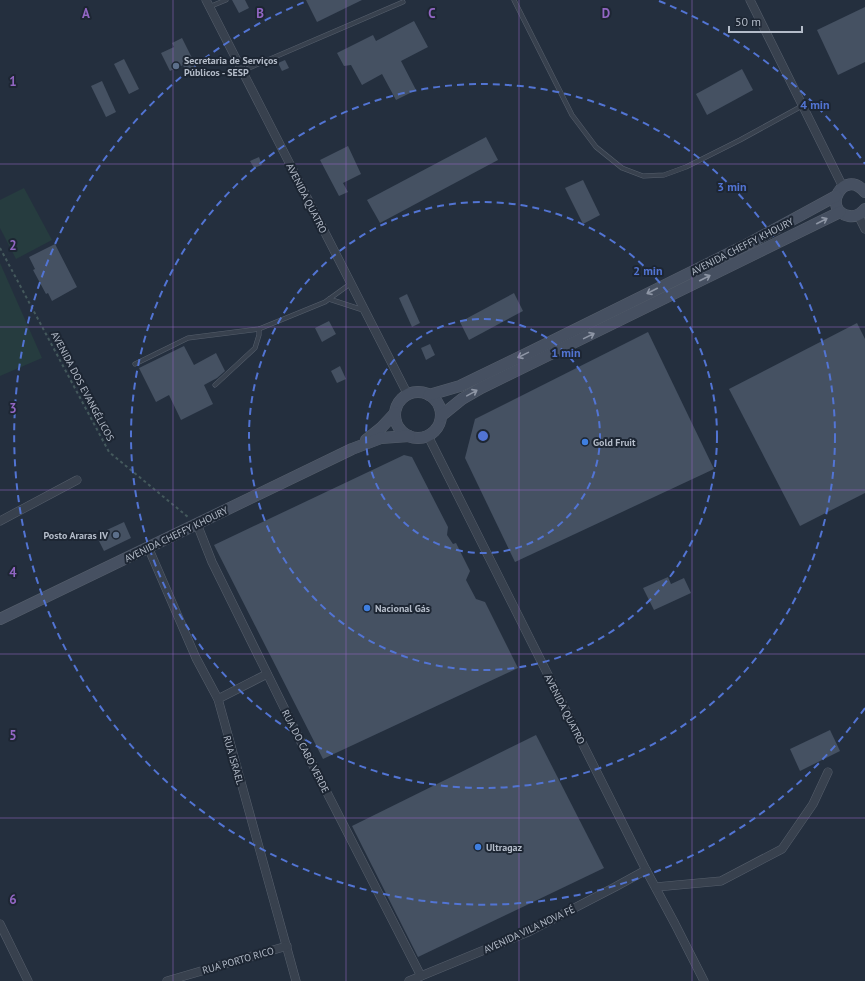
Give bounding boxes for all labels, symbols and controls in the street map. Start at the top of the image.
text: A [82,5,90,22]
text: B [256,5,264,22]
text: C [428,5,436,22]
text: D [602,5,610,22]
scale bar [729,8,802,34]
text: 50 m [735,14,761,29]
place label: Secretaria de Serviços Públicos - SESP [184,54,278,79]
marker: Secretaria de Serviços Públicos - SESP [171,61,181,71]
text: 1 [9,73,17,90]
text: 4 min [800,97,830,112]
street label: AVENIDA QUATRO [283,161,330,236]
text: 3 min [717,179,747,194]
street label: AVENIDA CHEFFY KHOURY [689,215,796,278]
one-way arrow [816,217,828,224]
text: 2 [9,237,17,254]
text: 2 min [633,263,663,278]
one-way arrow [699,274,711,281]
one-way arrow [646,287,658,295]
street label: AVENIDA DOS EVANGÉLICOS [48,329,117,443]
one-way arrow [583,332,595,339]
text: 1 min [551,345,581,360]
one-way arrow [518,352,530,359]
one-way arrow [466,389,478,397]
text: 3 [9,400,17,417]
centre of rings [476,429,490,443]
place label: Gold Fruit [593,436,636,449]
marker: Gold Fruit [580,437,590,447]
street label: AVENIDA CHEFFY KHOURY [122,504,231,565]
place label: Posto Araras IV [44,529,109,542]
marker: Posto Araras IV [111,530,121,540]
text: 4 [9,564,17,581]
place label: Nacional Gás [375,602,430,615]
marker: Nacional Gás [362,603,372,613]
street label: AVENIDA QUATRO [541,672,588,747]
street label: RUA DO CABO VERDE [279,707,332,795]
text: 5 [9,727,17,744]
street label: RUA ISRAEL [220,734,247,786]
place label: Ultragaz [486,841,522,854]
marker: Ultragaz [473,842,483,852]
text: 6 [9,891,17,908]
street label: AVENIDA VILA NOVA FÉ [481,903,577,956]
street label: RUA PORTO RICO [201,944,276,977]

